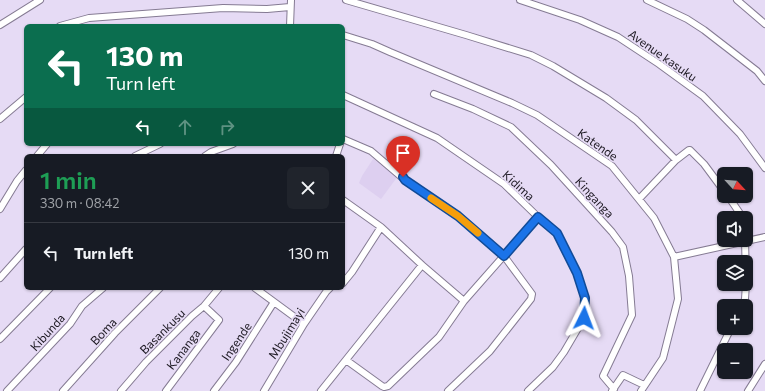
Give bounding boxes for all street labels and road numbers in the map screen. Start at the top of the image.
street label: Avenue kasuku [626,26,700,84]
street label: Katende [575,125,621,163]
street label: Kidima [500,167,538,203]
street label: Kinganga [573,174,617,220]
street label: Mbujimayi [265,305,307,361]
street label: Basankusu [137,306,187,356]
street label: Kibunda [27,311,67,353]
street label: Boma [87,315,119,347]
street label: Ingende [218,319,254,363]
street label: Kananga [163,326,203,372]

